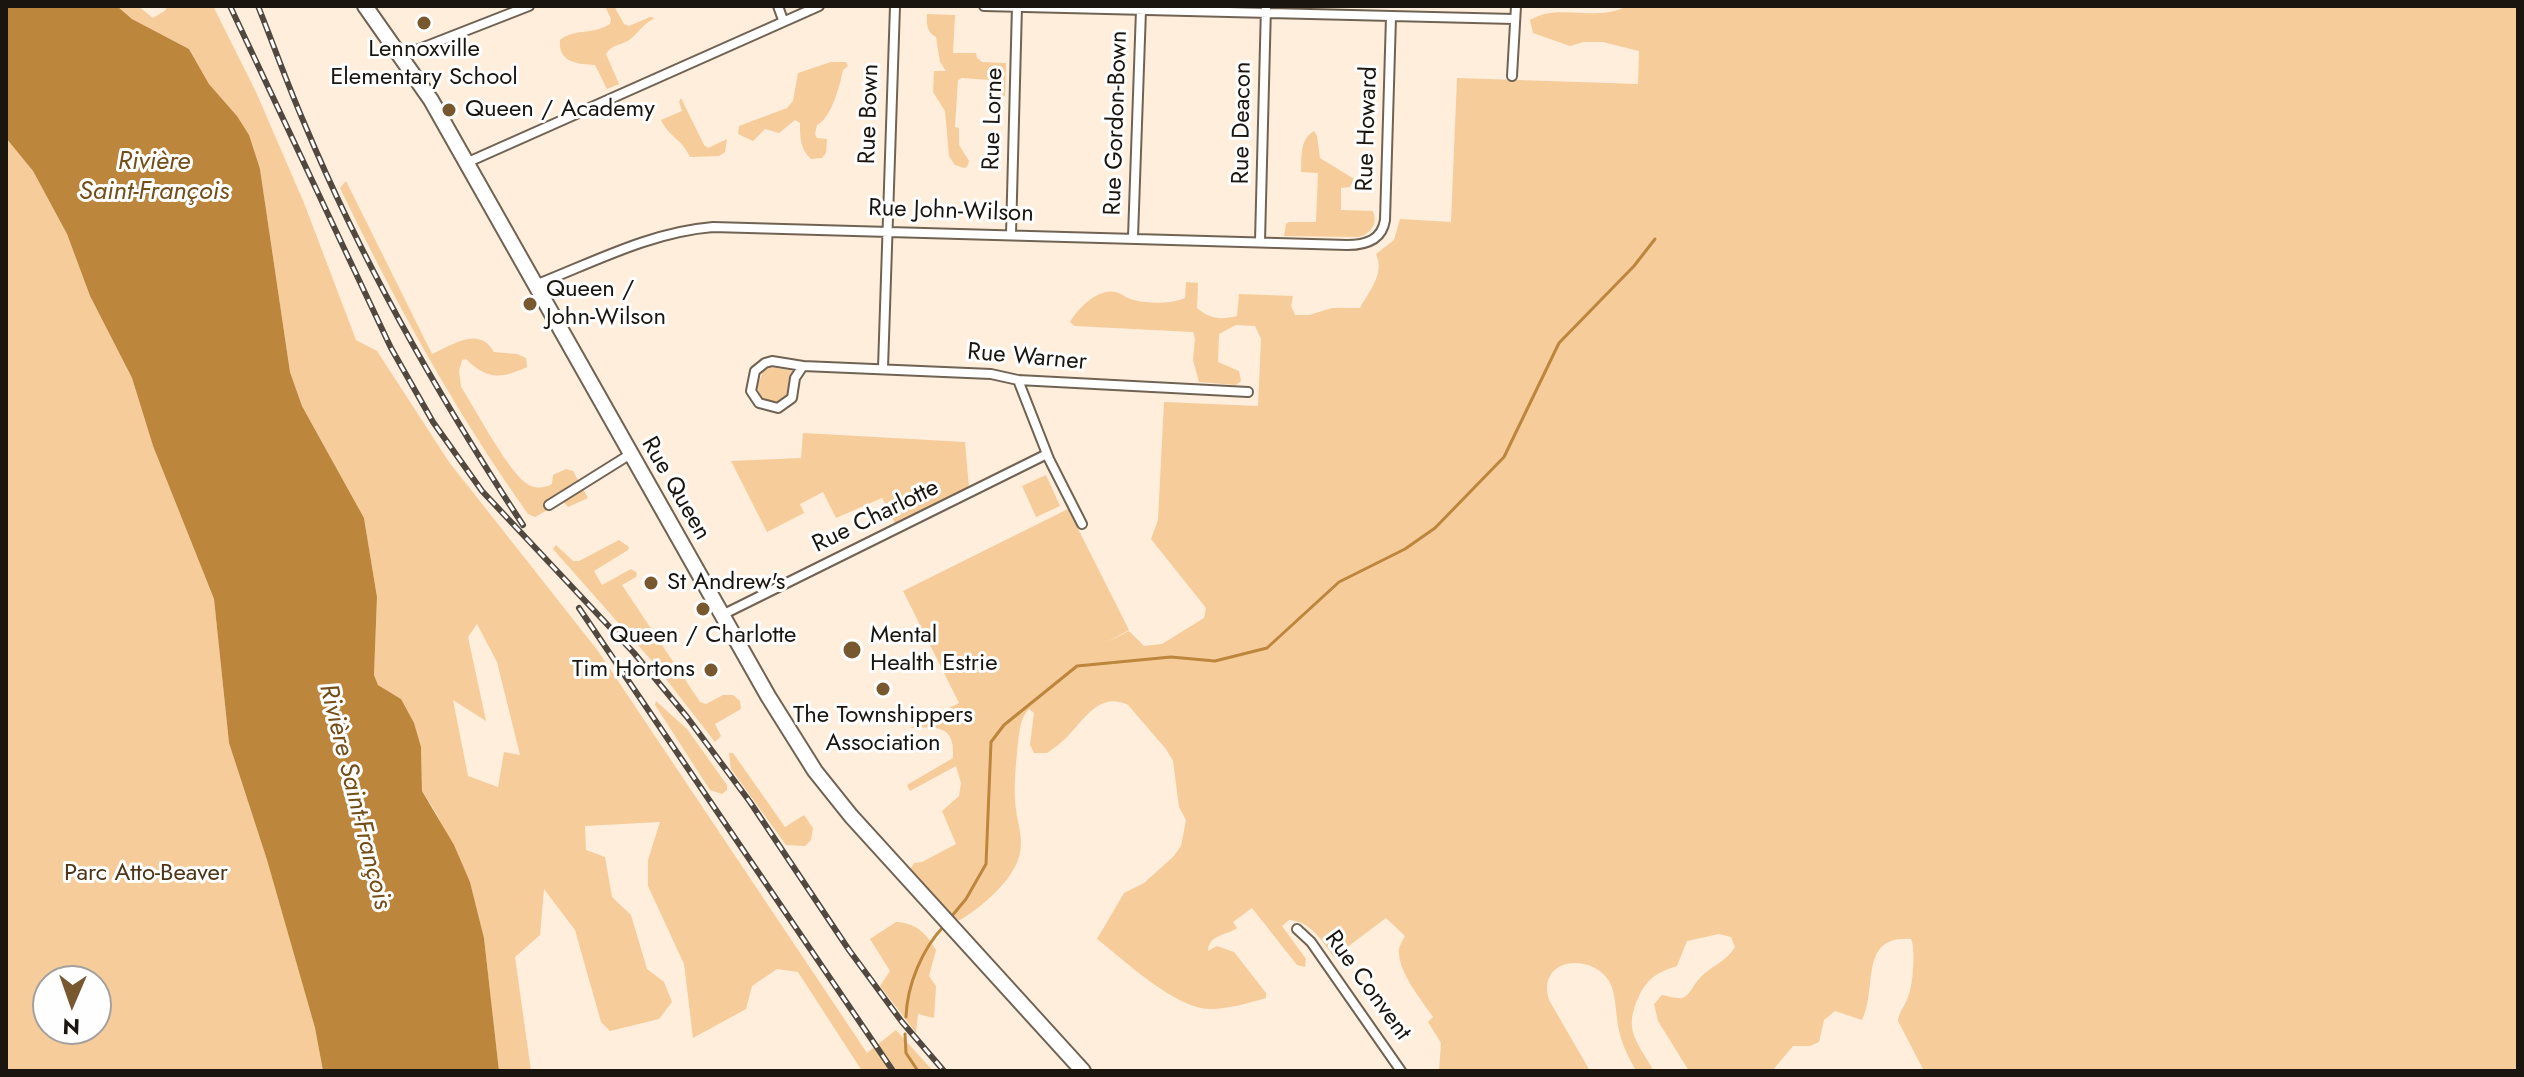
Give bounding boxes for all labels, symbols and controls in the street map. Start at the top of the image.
marker: Lennoxville Elementary School [415,14,433,32]
street label: Rue Gordon-Bown [1099,30,1135,216]
place label: Lennoxville Elementary School [330,36,518,92]
street label: Rue Deacon [1228,61,1258,185]
street label: Rue Bown [854,63,886,165]
street label: Rue Howard [1351,66,1385,192]
street label: Rue Lorne [978,67,1010,171]
place label: Queen / Academy [465,96,655,124]
marker: Queen / Academy [440,101,458,119]
water label: Rivière Saint-François [79,147,229,208]
street label: Rue John-Wilson [868,195,1034,229]
place label: Queen / John-Wilson [546,276,666,332]
marker: Queen / John-Wilson [521,295,539,313]
street label: Rue Warner [966,338,1088,378]
street label: Rue Queen [634,432,716,546]
street label: Rue Charlotte [808,474,944,560]
place label: St Andrew's [667,569,786,597]
marker: St Andrew's [642,574,660,592]
marker: Queen / Charlotte [694,600,712,618]
place label: Queen / Charlotte [610,622,796,650]
place label: Mental Health Estrie [870,622,998,678]
marker: Mental Health Estrie [841,639,863,661]
place label: Tim Hortons [572,656,695,684]
marker: Tim Hortons [702,661,720,679]
marker: The Townshippers Association [874,680,892,698]
water label: Rivière Saint-François [311,681,397,913]
place label: The Townshippers Association [793,702,973,758]
park label: Parc Atto-Beaver [64,860,228,888]
street label: Rue Convent [1318,926,1416,1046]
north arrow [32,965,112,1045]
text: N [62,1011,81,1043]

